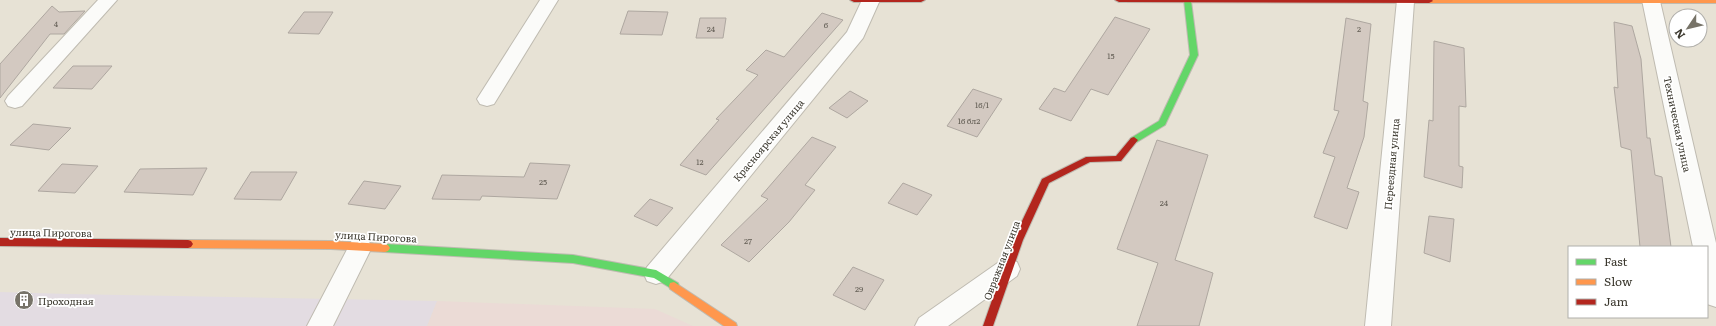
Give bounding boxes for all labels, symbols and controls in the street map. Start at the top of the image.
north arrow [1668,8,1708,48]
house number: 4 [54,18,59,29]
house number: 6 [824,19,829,30]
house number: 24 [707,23,716,34]
house number: 2 [1357,23,1361,34]
text: N [1670,26,1688,43]
house number: 15 [1107,50,1115,61]
street label: Техническая улица [1661,75,1696,174]
street label: Красноярская улица [729,95,807,185]
house number: 16/1 [975,99,990,110]
house number: 16 бл2 [958,115,980,126]
street label: Переездная улица [1380,117,1403,210]
house number: 12 [696,156,704,167]
house number: 25 [539,176,547,187]
house number: 24 [1160,197,1169,208]
street label: Овражная улица [979,217,1023,302]
street label: улица Пирогова [10,224,93,240]
street label: улица Пирогова [335,226,418,246]
house number: 27 [744,235,752,246]
legend [1568,246,1708,318]
text: Fast [1604,252,1628,270]
text: Slow [1604,272,1633,290]
house number: 29 [855,283,863,294]
building icon: Проходная [13,289,35,311]
text: Jam [1604,292,1629,310]
place label: Проходная [38,293,94,308]

